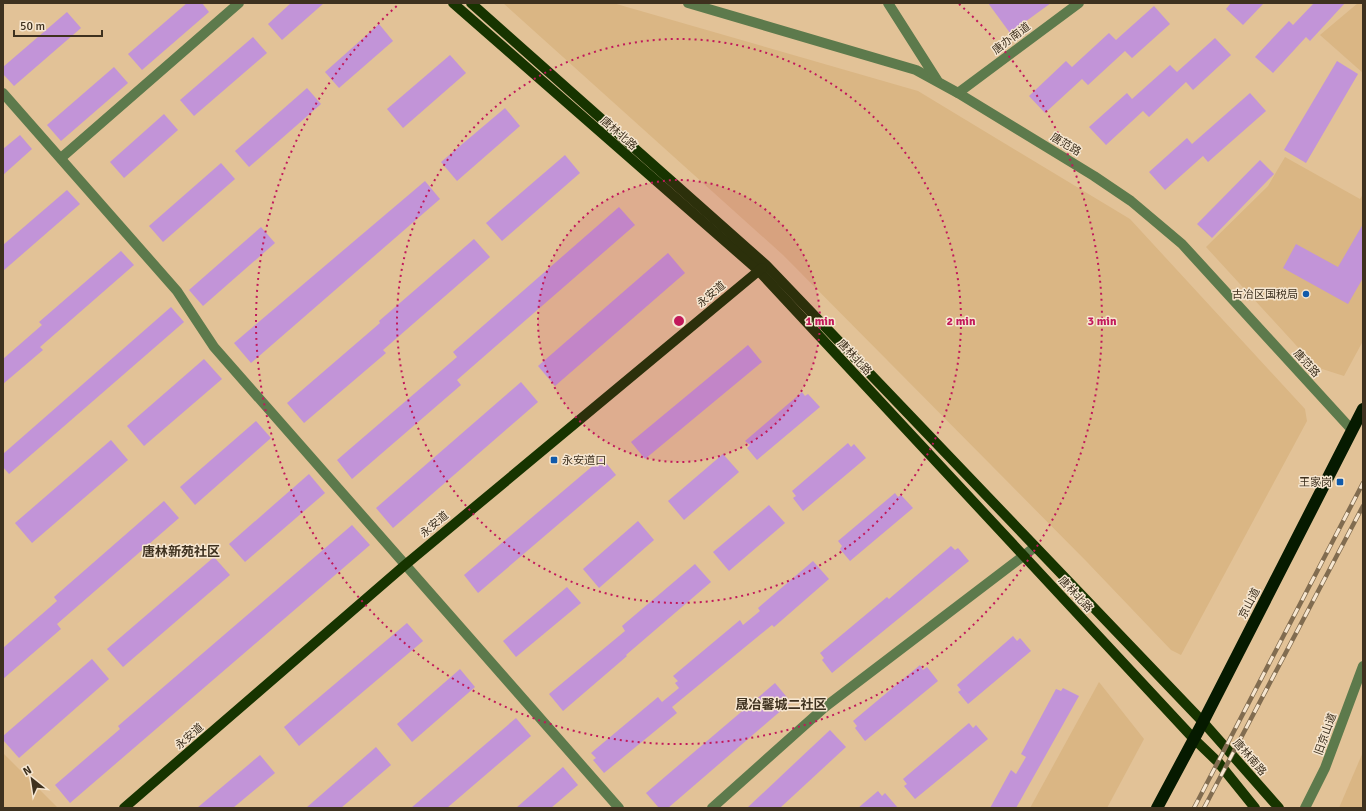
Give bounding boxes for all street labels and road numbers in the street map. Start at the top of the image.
street label: 唐办南道 [990,20,1033,57]
street label: 唐林北路 [598,114,640,153]
street label: 唐范路 [1048,130,1083,158]
street label: 永安道 [695,279,728,310]
street label: 唐林北路 [835,337,874,378]
street label: 唐范路 [1291,347,1322,380]
street label: 永安道 [418,509,451,540]
street label: 唐林北路 [1056,574,1095,615]
street label: 京山道 [1236,586,1263,621]
street label: 旧京山道 [1312,711,1339,757]
street label: 永安道 [173,721,206,752]
street label: 唐林南路 [1230,736,1269,778]

